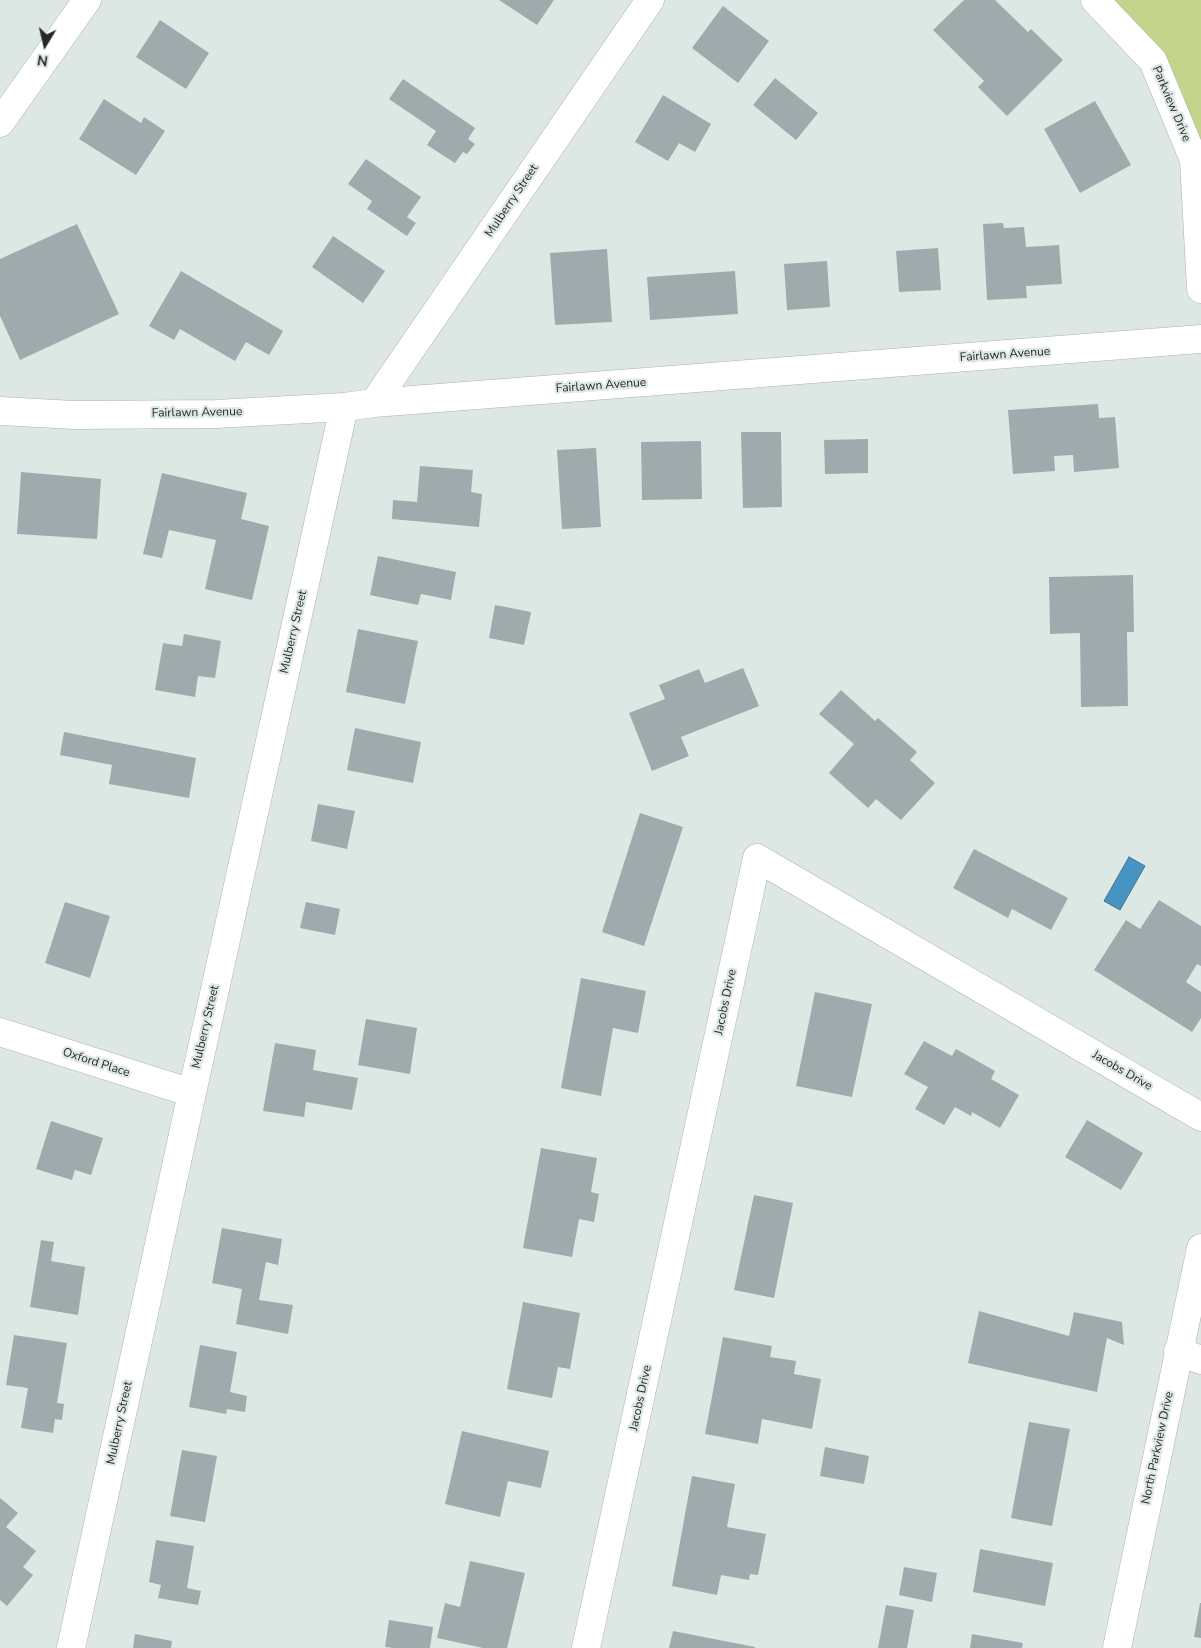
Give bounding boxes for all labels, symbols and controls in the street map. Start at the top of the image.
north arrow [20,20,70,70]
text: N [36,50,49,71]
street label: Parkview Drive [1149,64,1193,144]
street label: Mulberry Street [482,162,542,240]
street label: Fairlawn Avenue [959,345,1051,365]
street label: Fairlawn Avenue [555,376,647,396]
street label: Fairlawn Avenue [152,405,242,421]
street label: Mulberry Street [277,589,311,675]
street label: Jacobs Drive [712,968,740,1036]
street label: Mulberry Street [189,984,223,1070]
street label: Oxford Place [61,1045,131,1081]
street label: Jacobs Drive [1090,1048,1154,1094]
street label: Jacobs Drive [627,1364,655,1432]
street label: Mulberry Street [104,1380,136,1466]
street label: North Parkview Drive [1139,1390,1177,1506]

